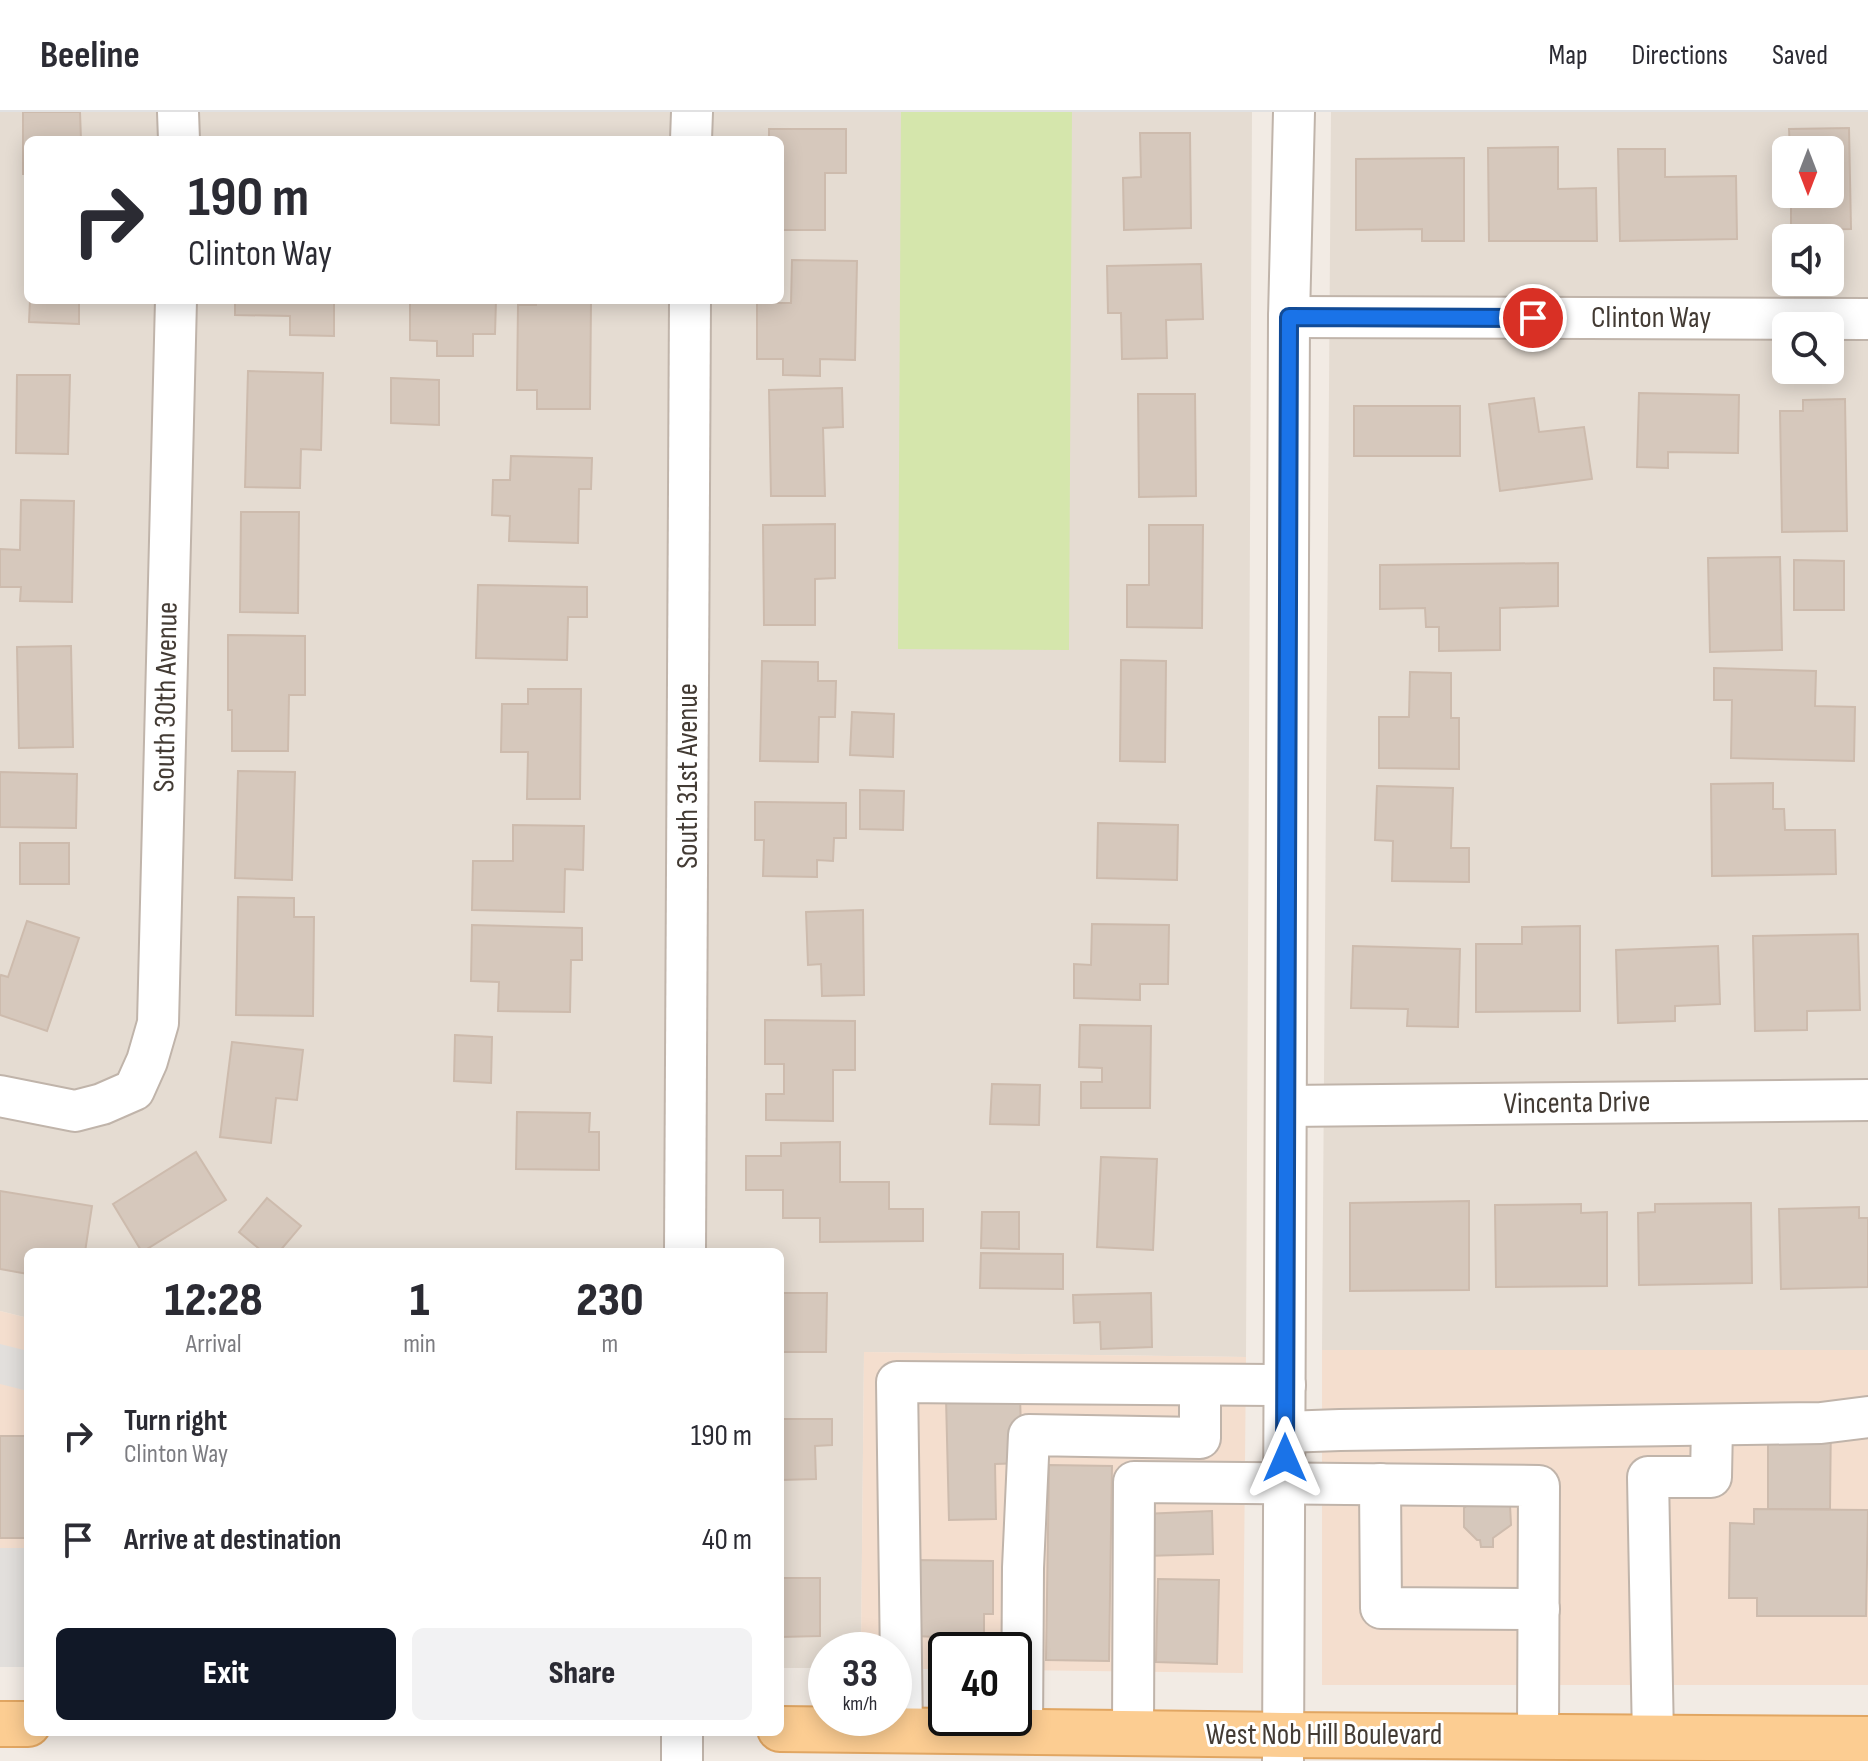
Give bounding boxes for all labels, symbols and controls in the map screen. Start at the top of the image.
text: Beeline [40,33,140,78]
text: Map [1549,39,1588,72]
text: Directions [1632,39,1728,72]
text: Saved [1772,39,1828,72]
north arrow [1772,136,1844,208]
map controls [1772,136,1844,384]
text: 190 m [188,165,309,232]
icon: right [56,168,160,272]
button: sound [1772,224,1844,296]
text: Clinton Way [188,233,332,276]
pin [1499,284,1567,352]
icon: arrive [1511,296,1555,340]
street label: Clinton Way [1591,300,1711,336]
button: search [1772,312,1844,384]
street label: South 30th Avenue [146,601,186,793]
street label: South 31st Avenue [670,683,706,869]
street label: Vincenta Drive [1503,1084,1651,1122]
text: 12:28 [164,1272,263,1329]
text: 1 [410,1272,429,1329]
text: 230 [576,1272,644,1329]
text: Arrival [186,1329,242,1360]
text: min [403,1329,436,1360]
text: m [602,1329,618,1360]
text: Turn right [124,1403,227,1439]
icon: right [56,1414,100,1458]
position arrow [1243,1416,1327,1500]
text: 190 m [691,1418,752,1454]
text: Clinton Way [124,1439,228,1470]
icon: arrive [56,1518,100,1562]
text: Arrive at destination [124,1522,341,1558]
text: 40 m [702,1522,752,1558]
button: Exit [56,1628,396,1720]
button: Share [412,1628,752,1720]
speed limit sign: 40 [928,1632,1032,1736]
text: 33 [842,1650,878,1698]
text: km/h [843,1692,877,1716]
street label: West Nob Hill Boulevard [1206,1717,1442,1753]

